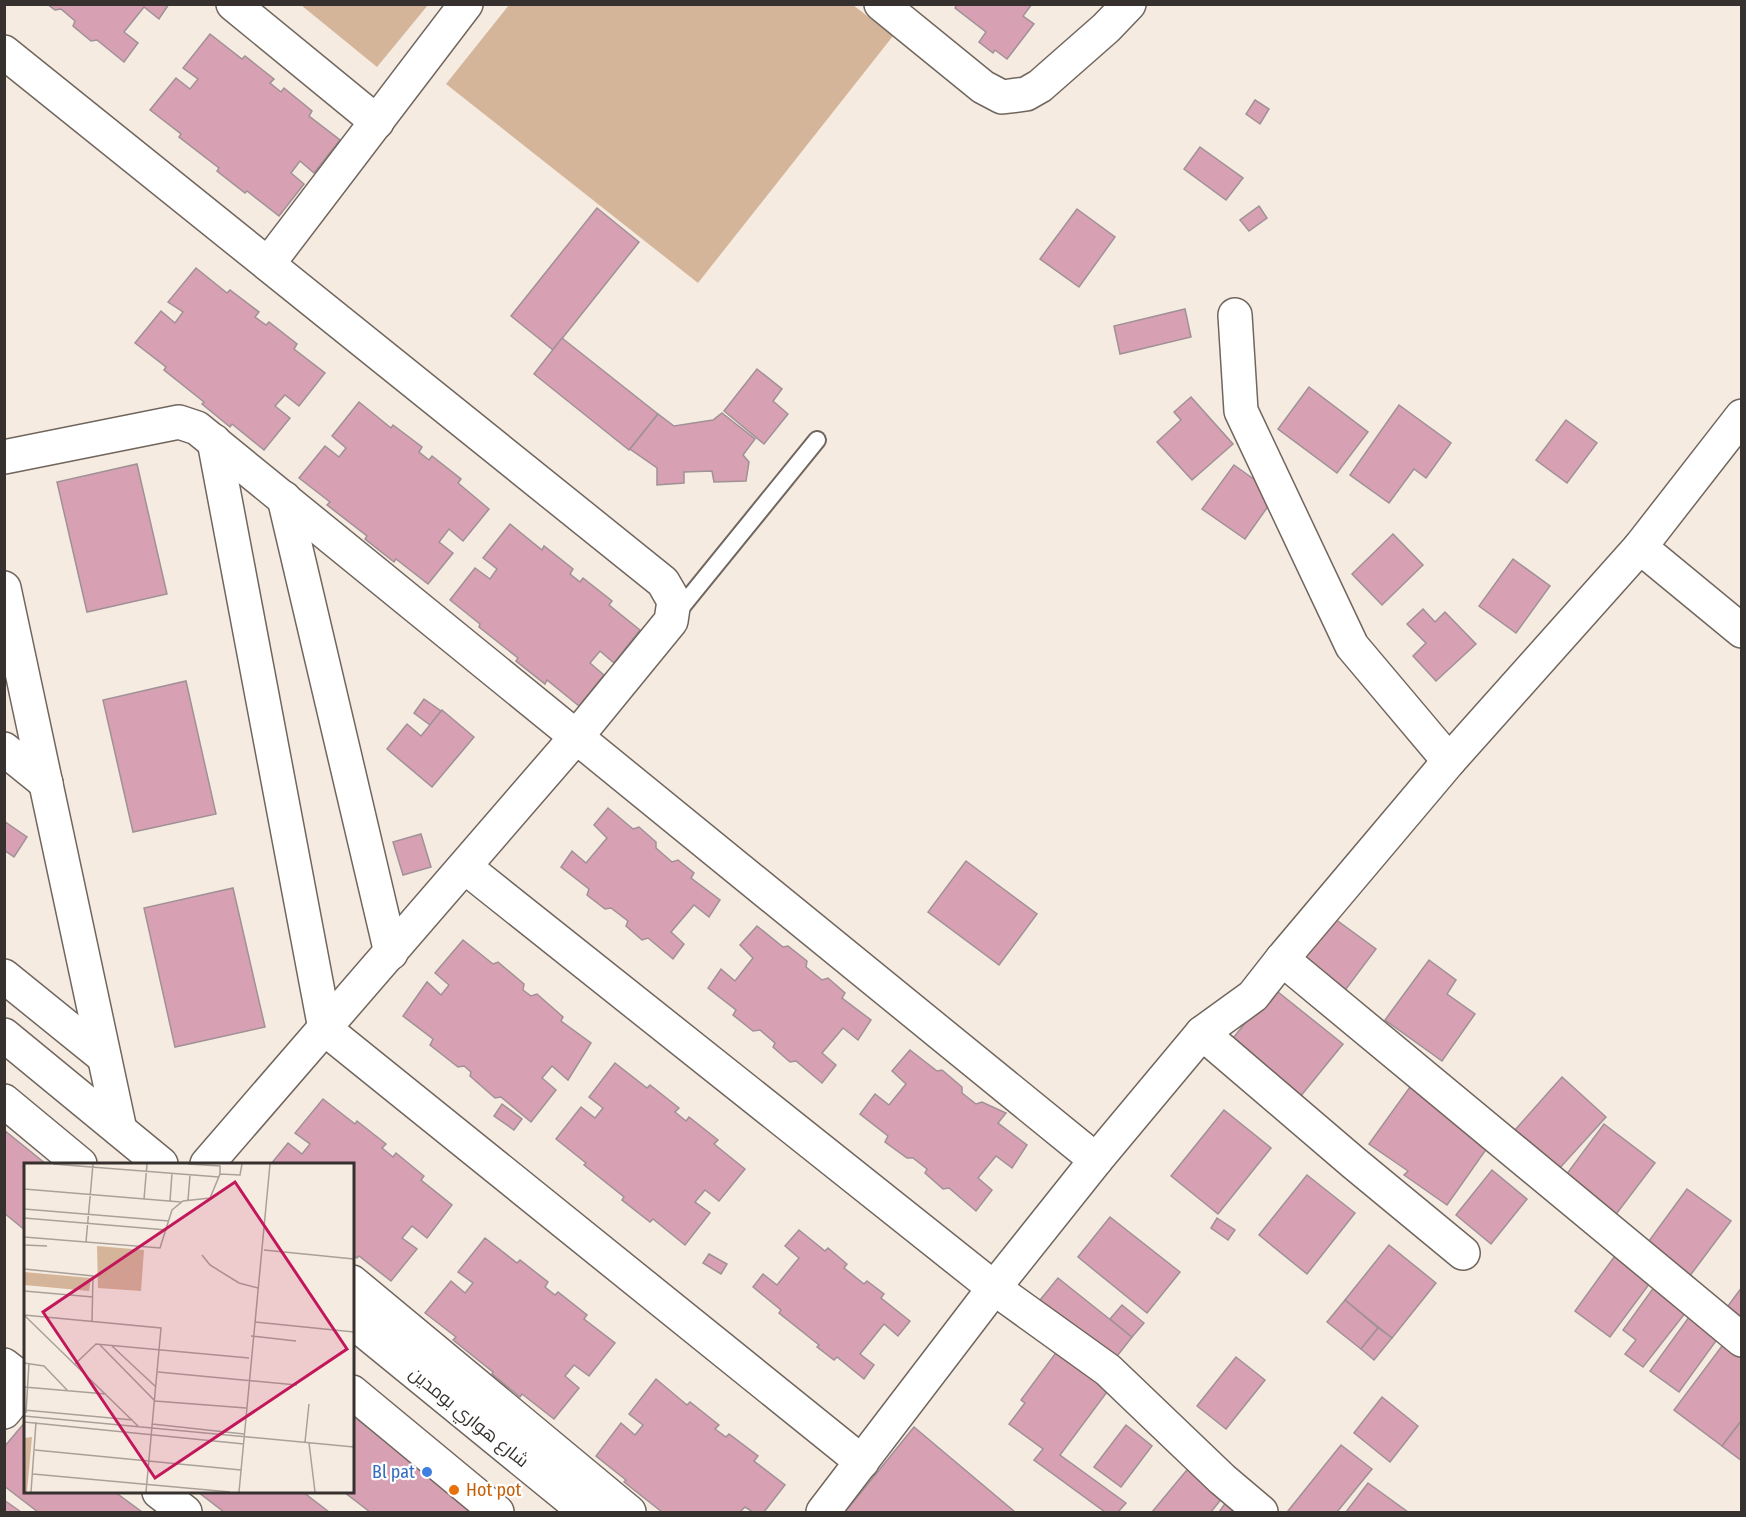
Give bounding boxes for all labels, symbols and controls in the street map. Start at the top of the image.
inset map [24,1163,354,1493]
street label: شارع هواري بومدين [403,1362,533,1474]
place label: Bl pat [372,1461,415,1483]
marker: Bl pat [420,1465,434,1479]
place label: Hot pot [466,1479,522,1501]
marker: Hot pot [447,1483,461,1497]

